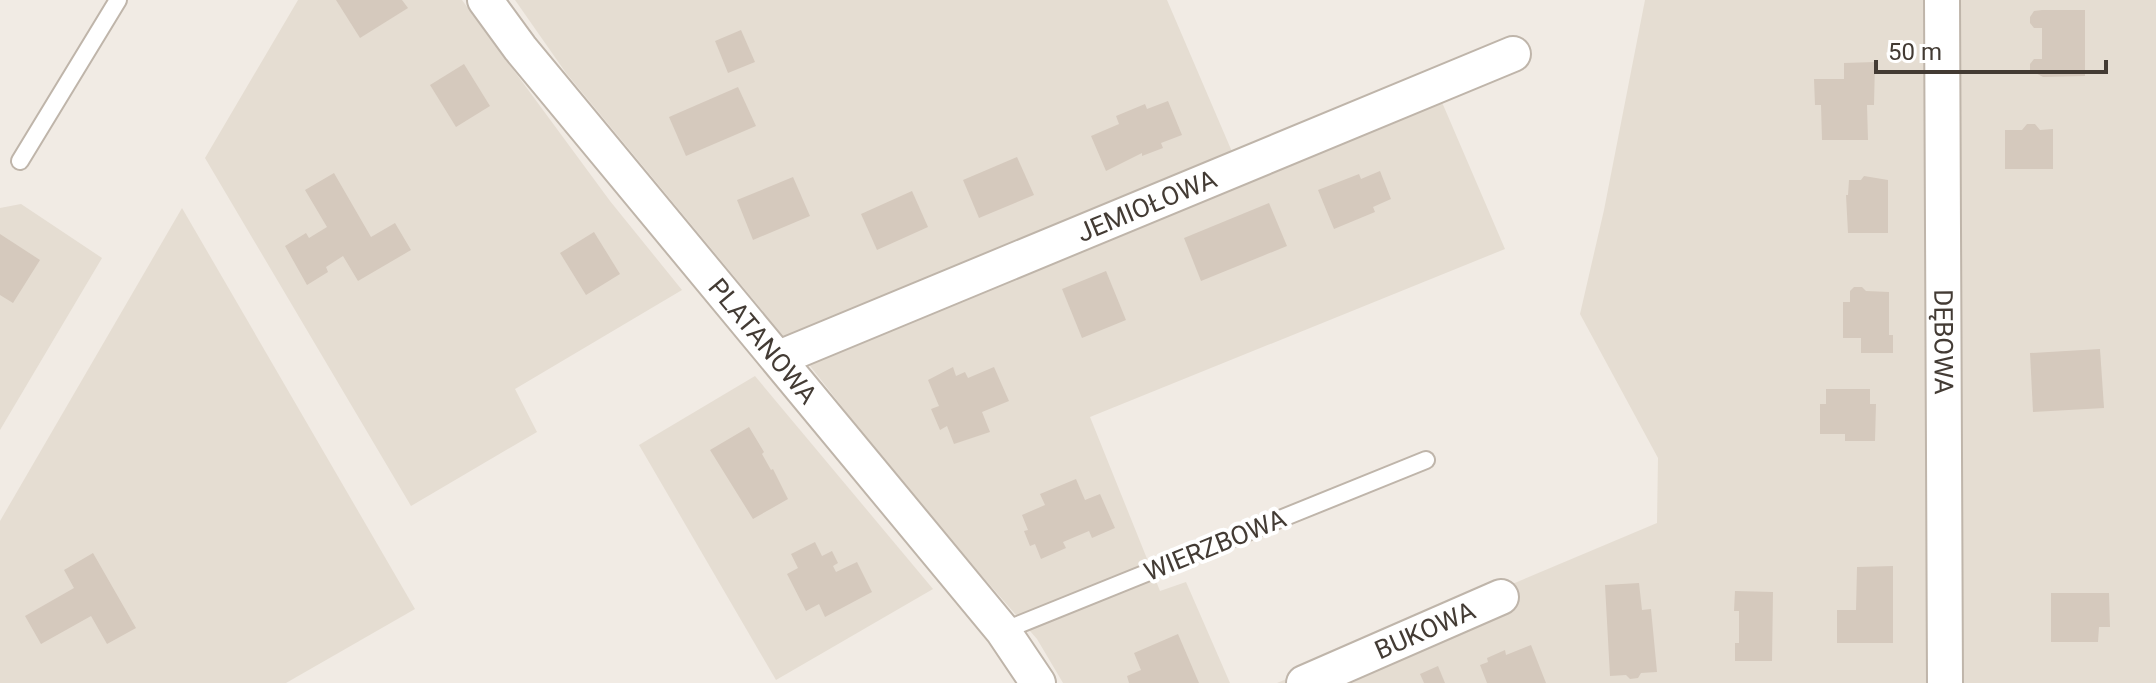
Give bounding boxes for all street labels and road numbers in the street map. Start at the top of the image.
street label: JEMIOŁOWA [1073,163,1221,248]
street label: PLATANOWA [702,272,823,410]
street label: DĘBOWA [1928,289,1959,395]
street label: WIERZBOWA [1140,503,1290,587]
street label: BUKOWA [1370,595,1480,665]

